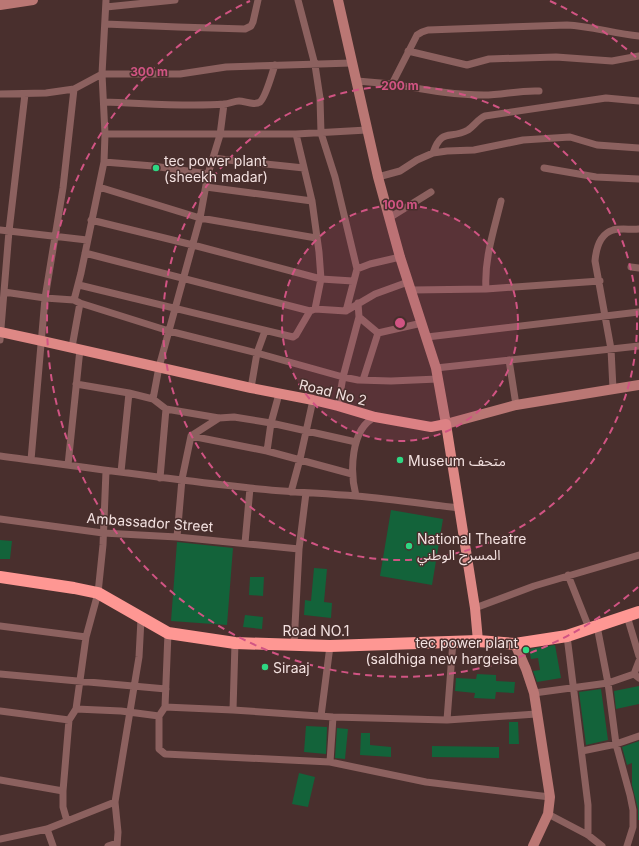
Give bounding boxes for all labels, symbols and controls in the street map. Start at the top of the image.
text: 300 m [130,64,168,79]
text: 200 m [381,78,419,93]
place label: tec power plant (sheekh madar) [164,152,268,185]
marker: tec power plant (sheekh madar) [151,163,161,173]
text: 100 m [382,197,418,212]
centre of rings [393,316,407,330]
street label: Road No 2 [297,375,369,409]
place label: Museum متحف [408,452,506,469]
marker: Museum متحف [395,455,405,465]
street label: Ambassador Street [86,509,214,535]
place label: National Theatre المسرح الوطني [417,530,527,566]
marker: National Theatre المسرح الوطني [404,541,414,551]
street label: Road NO.1 [283,622,349,639]
place label: tec power plant (saldhiga new hargeisa [365,634,518,667]
marker: tec power plant (saldhiga new hargeisa [521,645,531,655]
place label: Siraaj [273,659,310,676]
marker: Siraaj [260,662,270,672]

